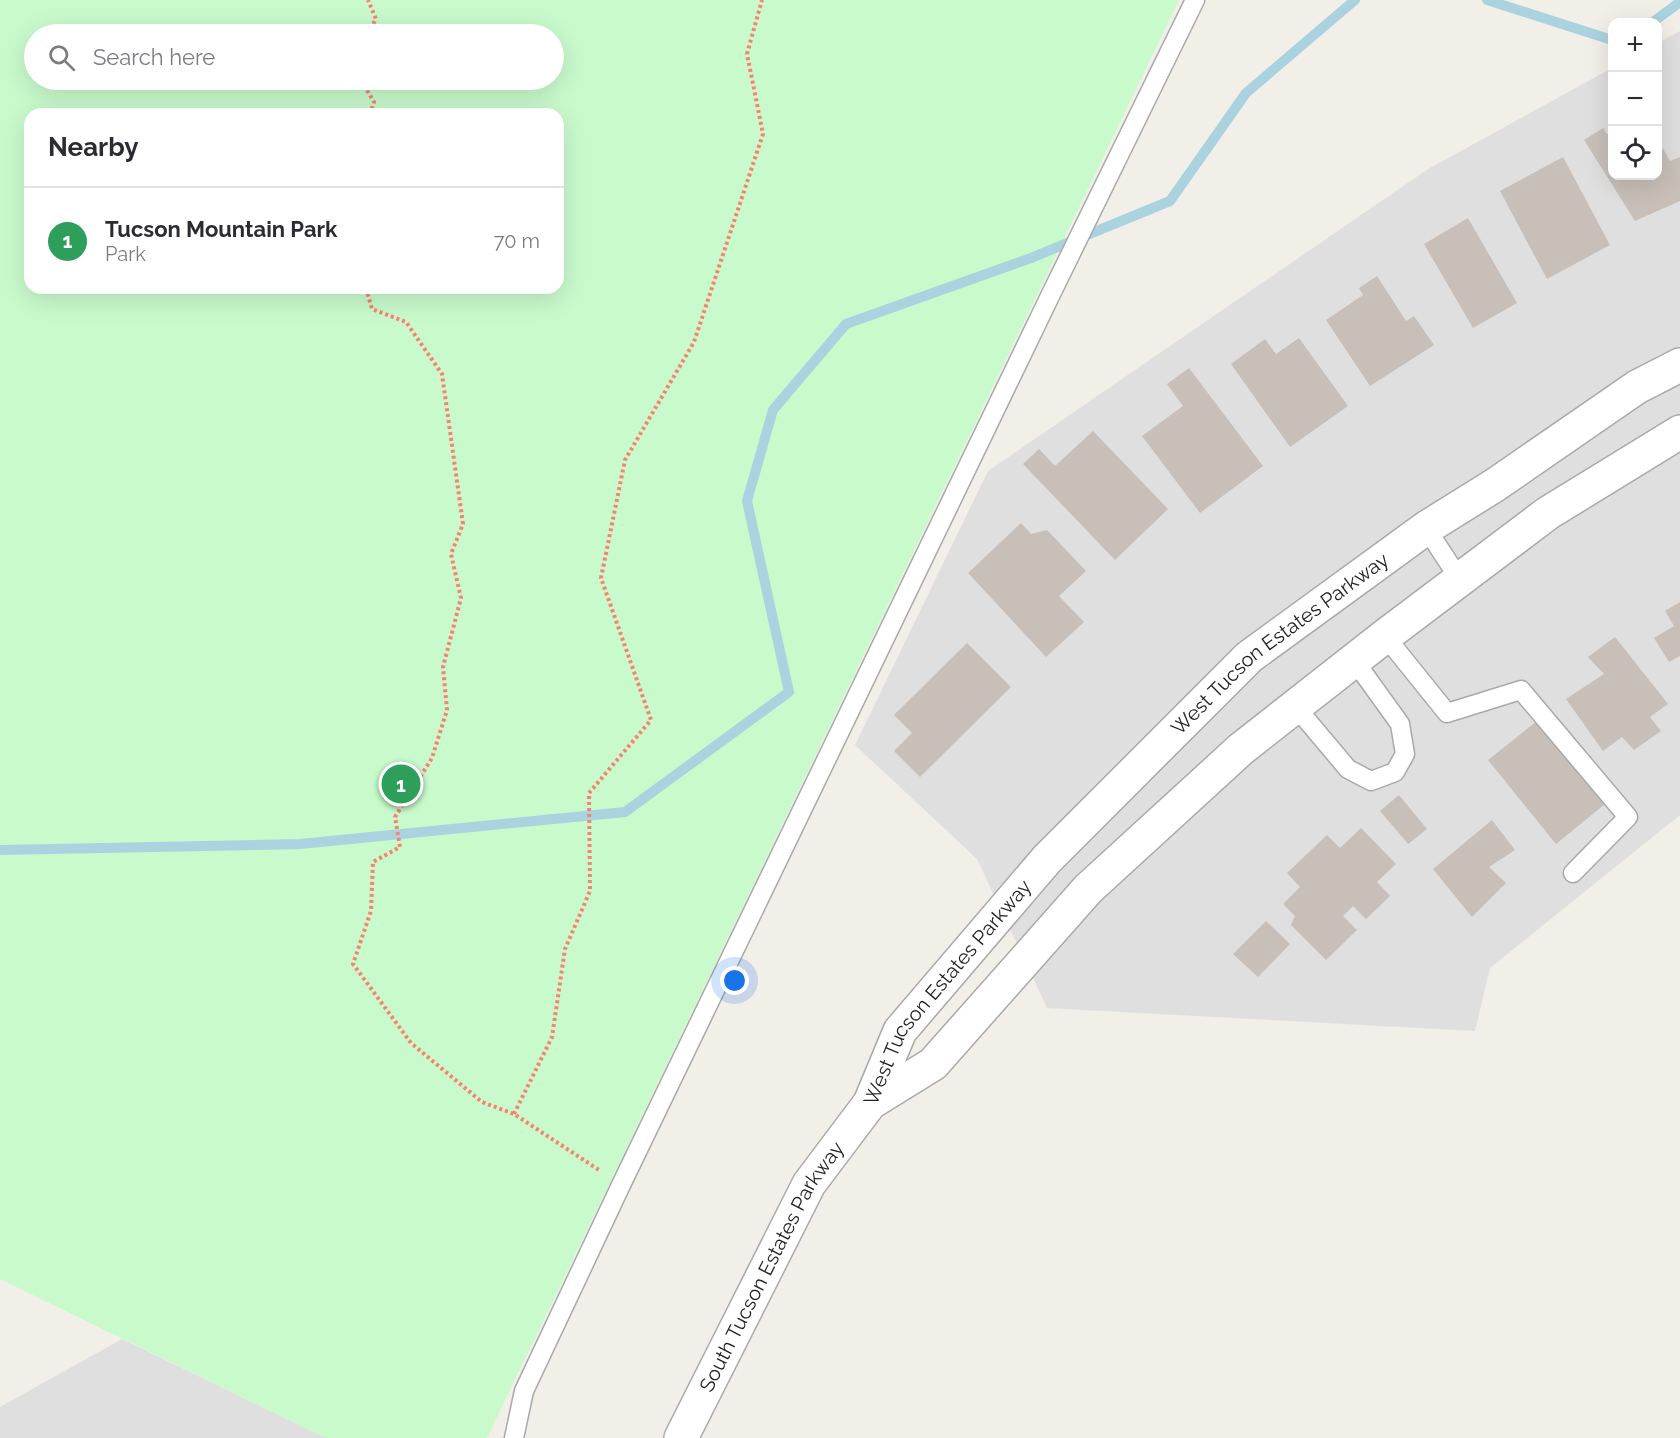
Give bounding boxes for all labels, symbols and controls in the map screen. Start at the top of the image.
map controls [1608,18,1662,180]
button: + [1608,18,1662,72]
search box [24,24,564,90]
icon: search [45,41,78,74]
text: Search here [93,44,215,70]
button: − [1608,72,1662,126]
button: locate [1608,126,1662,180]
text: Nearby [48,132,138,162]
text: Tucson Mountain Park [105,216,337,242]
text: 1 [63,229,72,253]
text: 70 m [494,229,540,253]
text: Park [105,242,146,266]
street label: West Tucson Estates Parkway [1166,547,1393,740]
pin: 1 [382,762,420,806]
street label: West Tucson Estates Parkway [858,874,1036,1109]
your location [720,966,749,995]
street label: South Tucson Estates Parkway [694,1137,849,1396]

